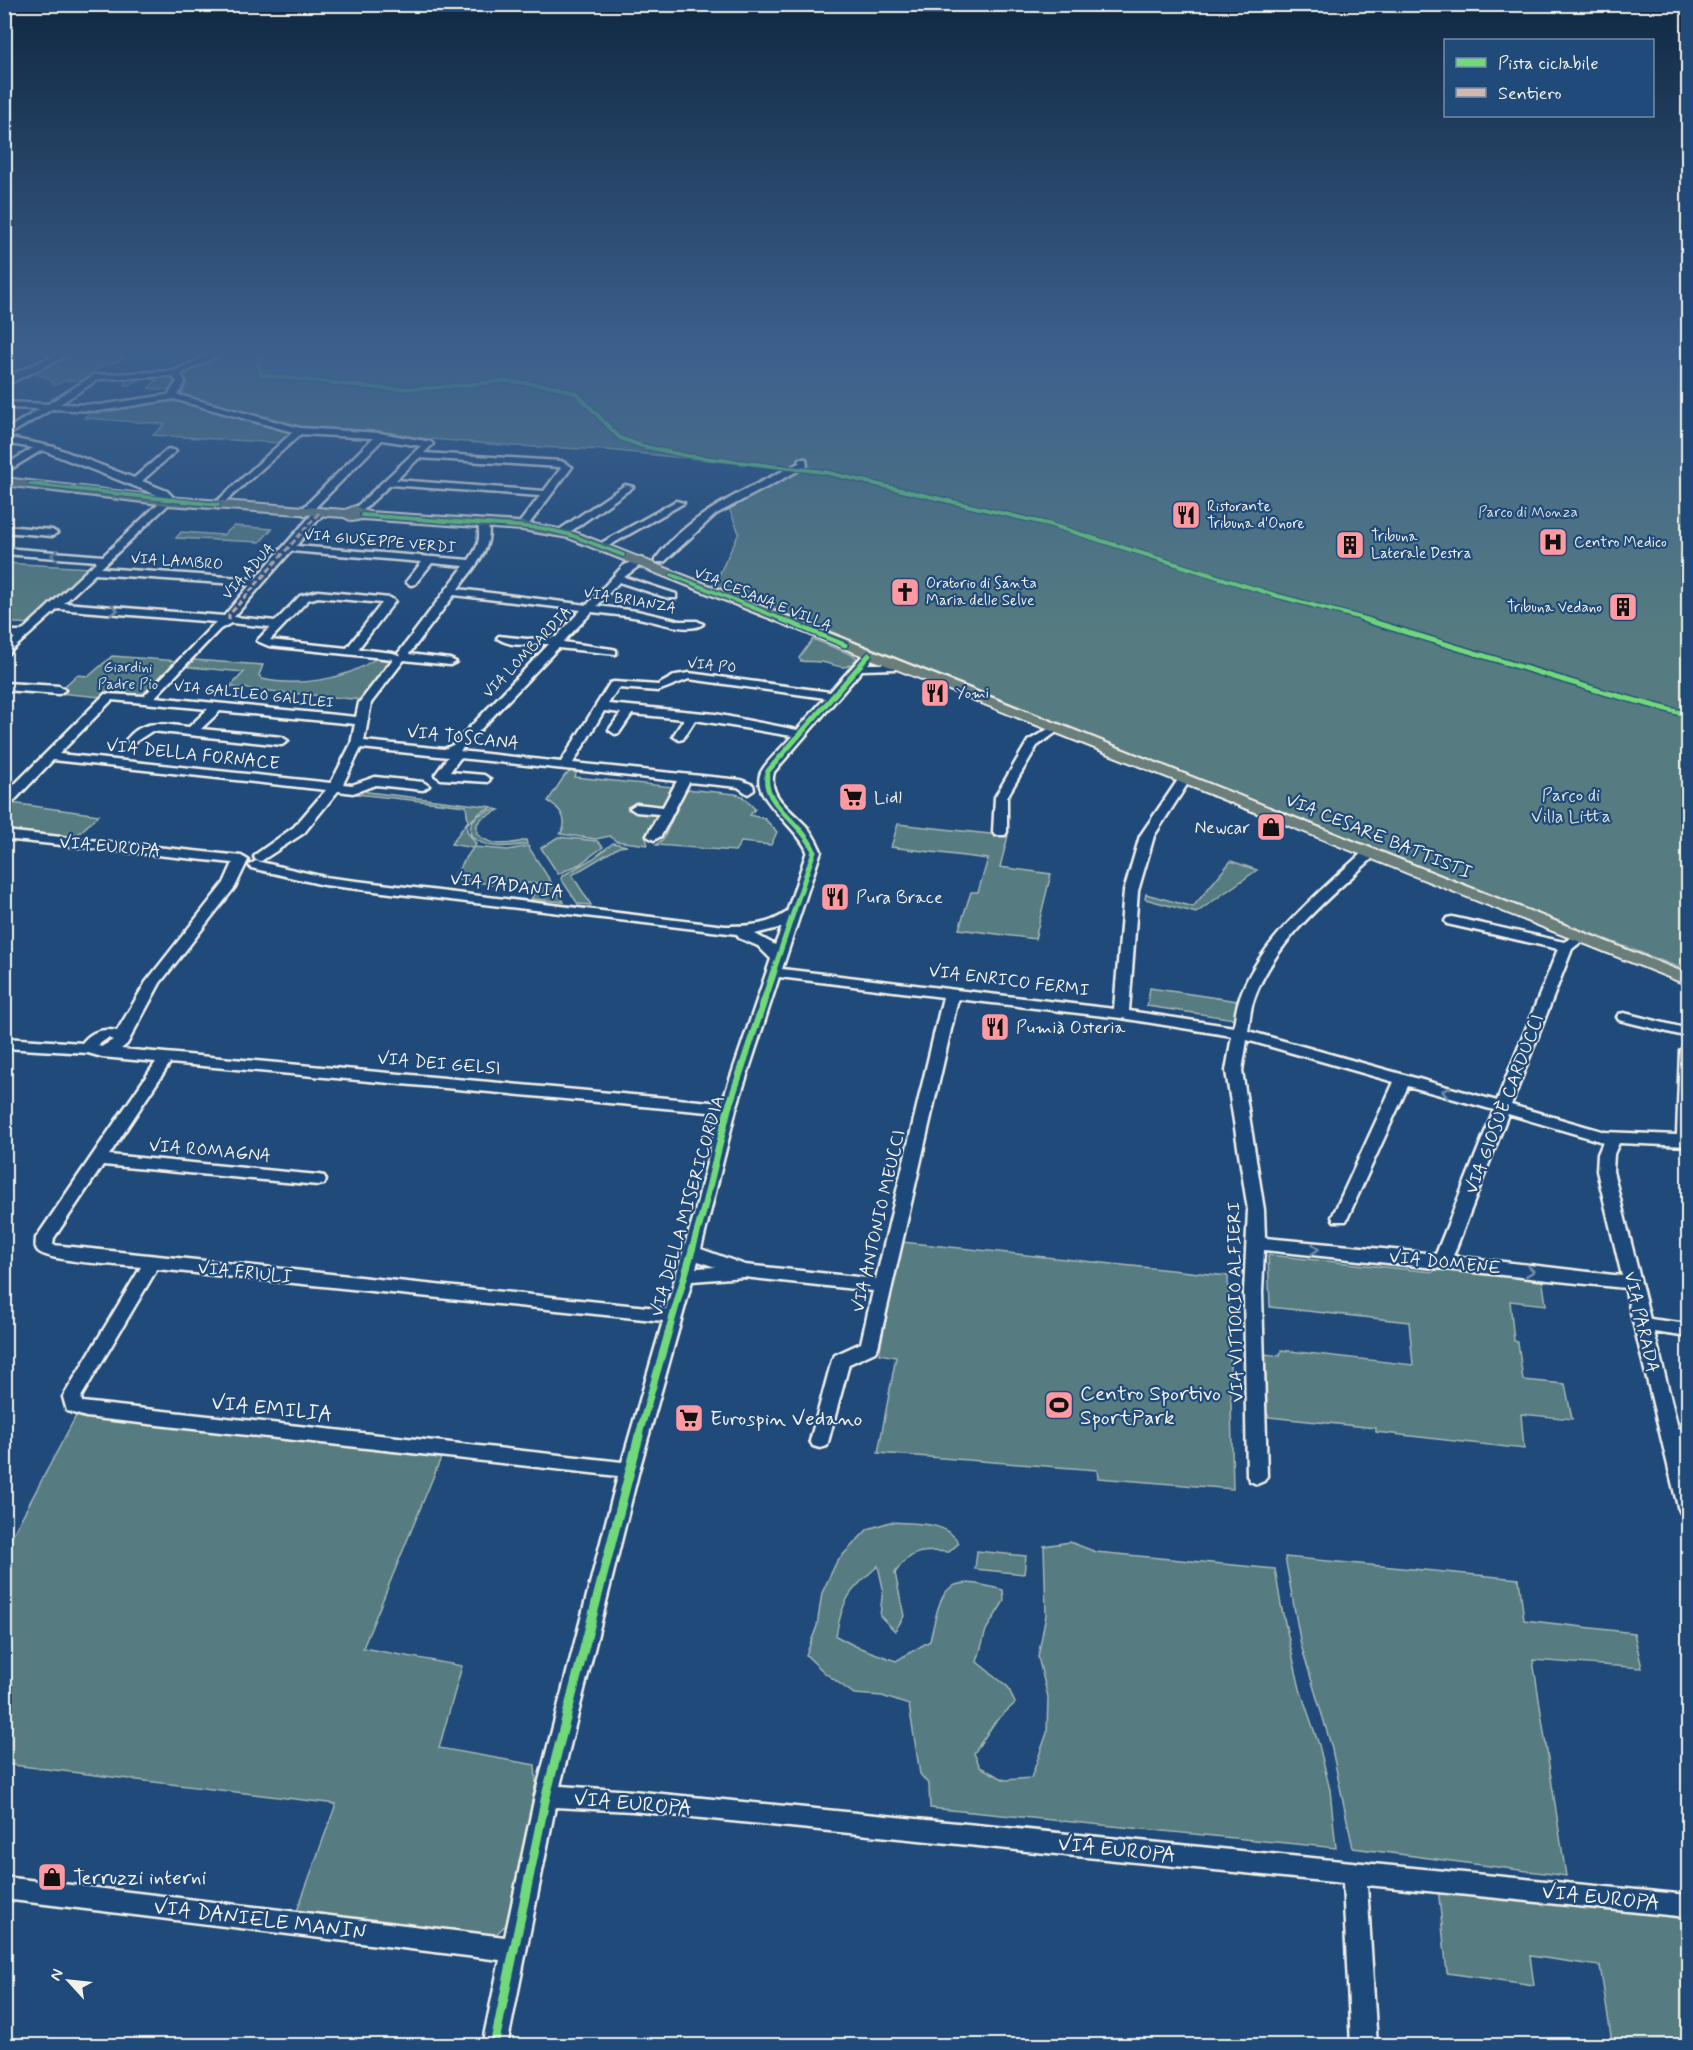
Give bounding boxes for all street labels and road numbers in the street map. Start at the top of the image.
street label: VIA GIUSEPPE VERDI [303,525,457,559]
street label: VIA ADUA [218,539,280,604]
street label: VIA LAMBRO [130,549,224,575]
street label: VIA CESANA E VILLA [691,563,834,637]
street label: VIA BRIANZA [582,583,678,619]
street label: VIA LOMBARDIA [479,603,577,703]
street label: VIA PO [686,653,737,679]
street label: VIA GALILEO GALILEI [173,677,335,713]
street label: VIA TOSCANA [406,720,520,756]
street label: VIA DELLA FORNACE [105,734,281,776]
street label: VIA CESARE BATTISTI [1282,789,1475,885]
street label: VIA EUROPA [58,831,162,863]
street label: VIA PADANIA [449,867,565,905]
street label: VIA ENRICO FERMI [927,959,1090,1003]
street label: VIA GIOSUÈ CARDUCCI [1460,1011,1550,1198]
street label: VIA DEI GELSI [376,1047,502,1081]
street label: VIA DELLA MISERICORDIA [645,1093,731,1320]
street label: VIA ANTONIO MEUCCI [846,1128,912,1315]
street label: VIA ROMAGNA [148,1134,272,1168]
street label: VIA VITTORIO ALFIERI [1222,1201,1250,1403]
street label: VIA DOMENE [1388,1245,1502,1281]
street label: VIA FRIULI [196,1256,293,1290]
street label: VIA PARADA [1618,1269,1664,1375]
street label: VIA EMILIA [210,1389,334,1429]
street label: VIA EUROPA [573,1785,693,1823]
street label: VIA EUROPA [1056,1830,1177,1870]
street label: VIA EUROPA [1540,1878,1661,1918]
street label: VIA DANIELE MANIN [152,1893,368,1947]

